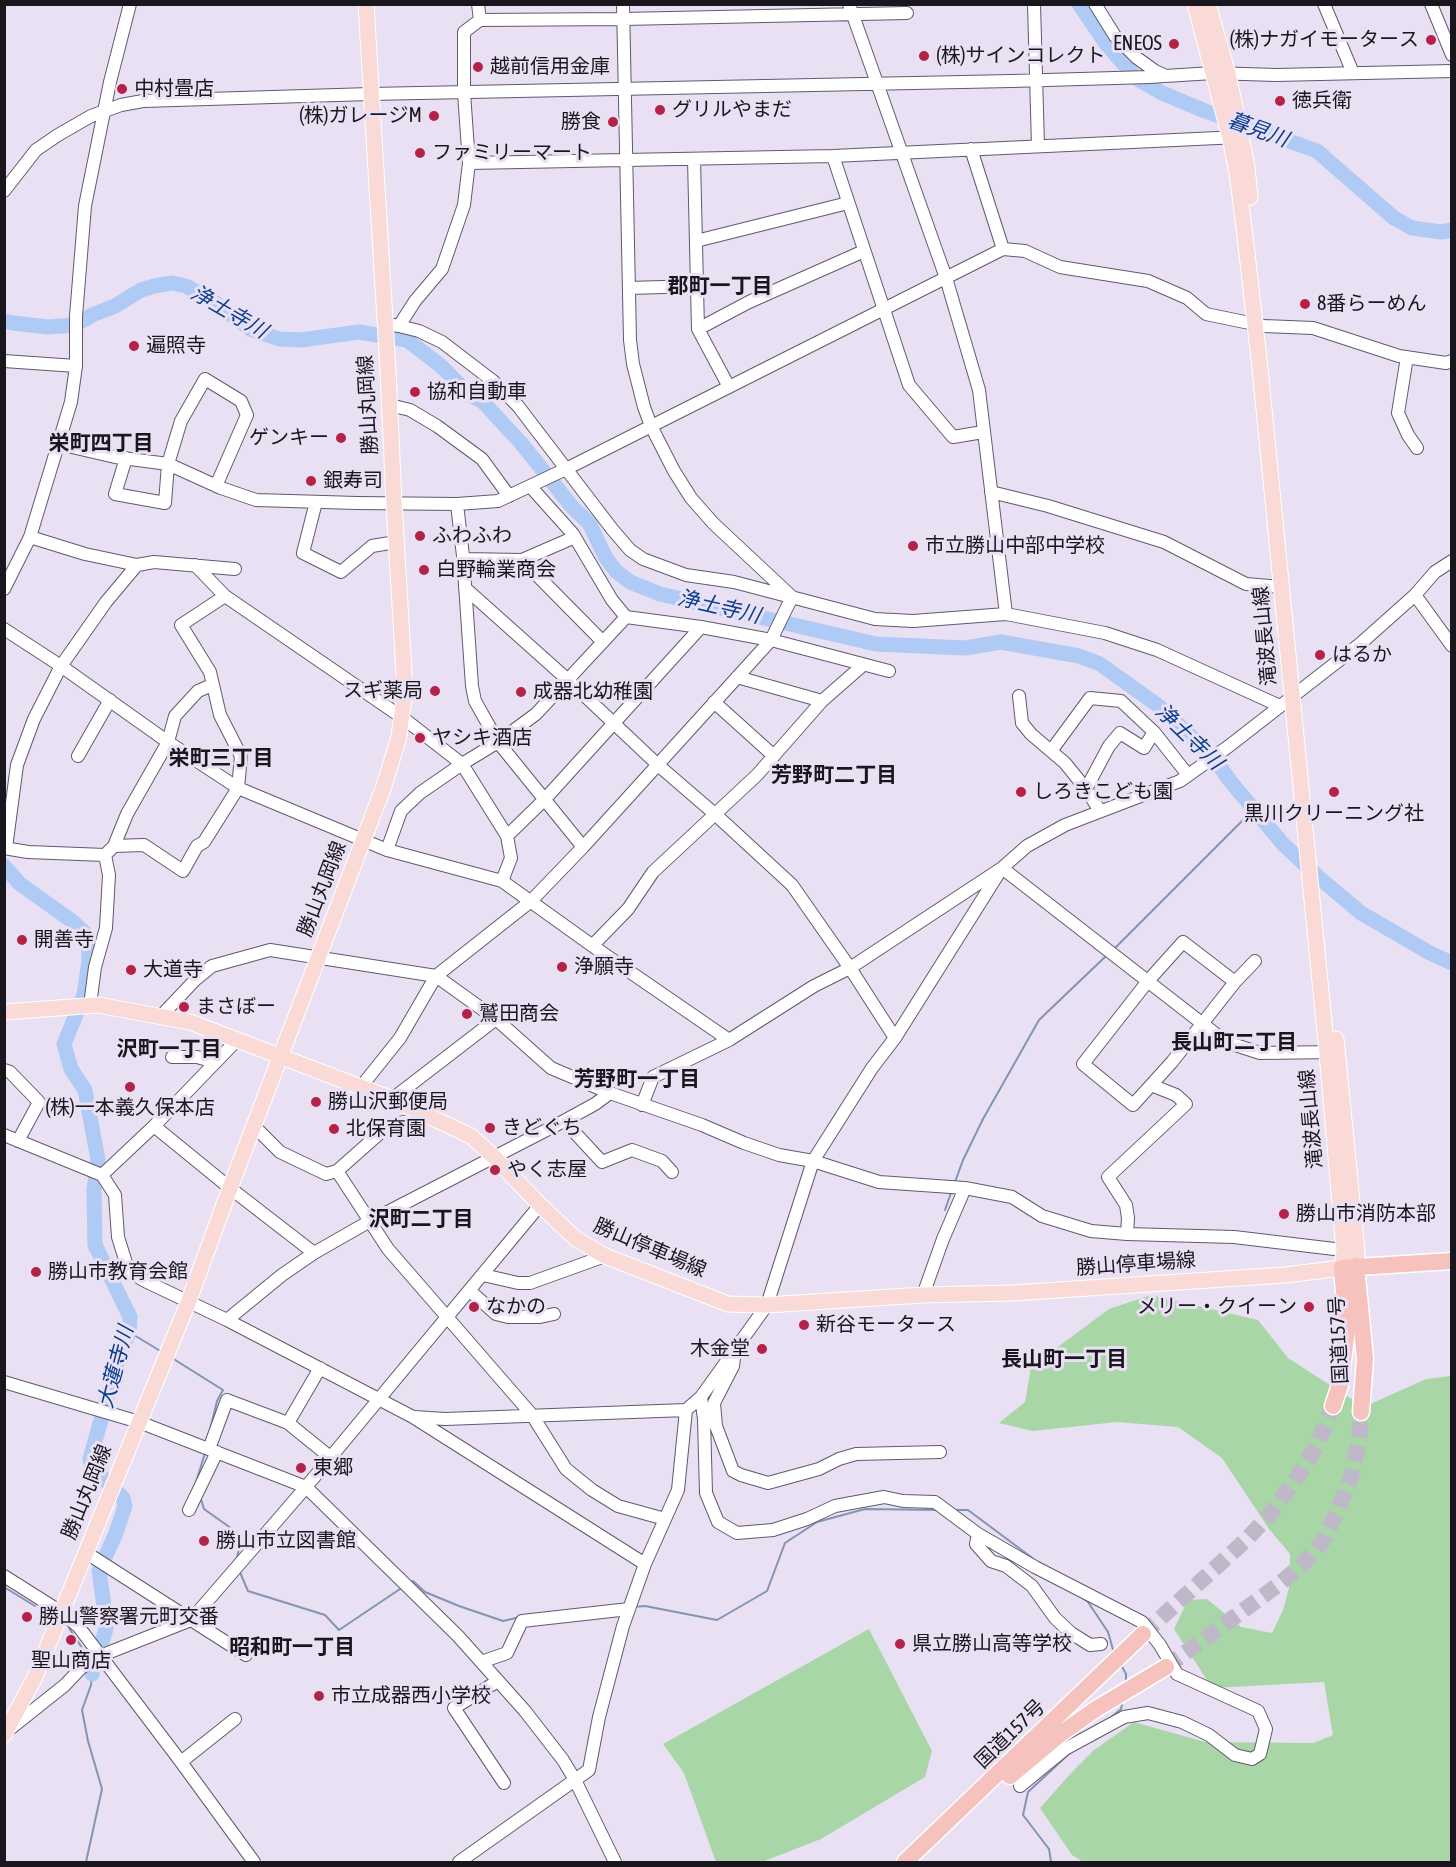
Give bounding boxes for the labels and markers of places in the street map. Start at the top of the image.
place label: (株)ナガイモータース [1229,28,1419,52]
place label: ENEOS [1113,32,1162,56]
marker: (株)ナガイモータース [1424,33,1438,47]
marker: ENEOS [1167,37,1181,51]
place label: (株)サインコレクト [936,44,1106,68]
marker: (株)サインコレクト [917,49,931,63]
place label: 越前信用金庫 [490,55,610,79]
marker: 越前信用金庫 [471,60,485,74]
place label: 中村畳店 [134,77,214,101]
marker: 中村畳店 [115,82,129,96]
place label: 徳兵衛 [1292,89,1352,113]
marker: 徳兵衛 [1273,94,1287,108]
place label: グリルやまだ [672,98,792,122]
marker: グリルやまだ [653,103,667,117]
place label: (株)ガレージM [299,104,422,128]
marker: (株)ガレージM [427,109,441,123]
place label: 勝食 [561,110,601,134]
marker: 勝食 [606,115,620,129]
place label: ファミリーマート [432,141,592,165]
marker: ファミリーマート [413,146,427,160]
place label: 8番らーめん [1317,292,1426,316]
marker: 8番らーめん [1298,297,1312,311]
place label: 遍照寺 [146,334,206,358]
marker: 遍照寺 [127,339,141,353]
place label: 協和自動車 [427,380,527,404]
marker: 協和自動車 [408,385,422,399]
place label: ゲンキー [249,426,329,450]
marker: ゲンキー [334,431,348,445]
place label: 銀寿司 [323,469,383,493]
marker: 銀寿司 [304,474,318,488]
place label: ふわふわ [432,524,512,548]
marker: ふわふわ [413,529,427,543]
place label: 市立勝山中部中学校 [925,534,1105,558]
marker: 市立勝山中部中学校 [906,539,920,553]
place label: 白野輪業商会 [436,558,556,582]
marker: 白野輪業商会 [417,563,431,577]
place label: はるか [1332,643,1392,667]
marker: はるか [1313,648,1327,662]
place label: スギ薬局 [343,679,423,703]
place label: 成器北幼稚園 [533,680,653,704]
marker: スギ薬局 [428,684,442,698]
marker: 成器北幼稚園 [514,685,528,699]
place label: ヤシキ酒店 [432,726,532,750]
marker: ヤシキ酒店 [413,731,427,745]
place label: しろきこども園 [1033,780,1173,804]
marker: しろきこども園 [1014,785,1028,799]
marker: 黒川クリーニング社 [1327,785,1341,799]
place label: 黒川クリーニング社 [1244,802,1424,826]
place label: 開善寺 [34,928,94,952]
marker: 開善寺 [15,933,29,947]
place label: 浄願寺 [574,955,634,979]
place label: 大道寺 [143,958,203,982]
marker: 浄願寺 [555,960,569,974]
marker: 大道寺 [124,963,138,977]
place label: まさぼー [196,995,276,1019]
marker: まさぼー [177,1000,191,1014]
place label: 鷲田商会 [479,1002,559,1026]
marker: 鷲田商会 [460,1007,474,1021]
marker: (株)一本義久保本店 [123,1080,137,1094]
place label: 勝山沢郵便局 [328,1090,448,1114]
marker: 勝山沢郵便局 [309,1095,323,1109]
place label: (株)一本義久保本店 [45,1096,215,1120]
place label: きどぐち [502,1116,582,1140]
place label: 北保育園 [346,1117,426,1141]
marker: きどぐち [483,1121,497,1135]
marker: 北保育園 [327,1122,341,1136]
place label: やく志屋 [507,1158,587,1182]
marker: やく志屋 [488,1163,502,1177]
place label: 勝山市消防本部 [1296,1202,1436,1226]
marker: 勝山市消防本部 [1277,1207,1291,1221]
place label: 勝山市教育会館 [48,1260,188,1284]
marker: 勝山市教育会館 [29,1265,43,1279]
place label: なかの [486,1295,546,1319]
place label: メリー・クイーン [1137,1295,1297,1319]
marker: なかの [467,1300,481,1314]
marker: メリー・クイーン [1302,1300,1316,1314]
place label: 新谷モータース [816,1313,956,1337]
marker: 新谷モータース [797,1318,811,1332]
place label: 木金堂 [690,1337,750,1361]
marker: 木金堂 [755,1342,769,1356]
place label: 東郷 [313,1456,353,1480]
marker: 東郷 [294,1461,308,1475]
place label: 勝山市立図書館 [216,1529,356,1553]
marker: 勝山市立図書館 [197,1534,211,1548]
place label: 勝山警察署元町交番 [39,1605,219,1629]
marker: 勝山警察署元町交番 [20,1610,34,1624]
place label: 県立勝山高等学校 [912,1632,1072,1656]
marker: 聖山商店 [64,1633,78,1647]
marker: 県立勝山高等学校 [893,1637,907,1651]
place label: 聖山商店 [31,1649,111,1673]
place label: 市立成器西小学校 [331,1684,491,1708]
marker: 市立成器西小学校 [312,1689,326,1703]

